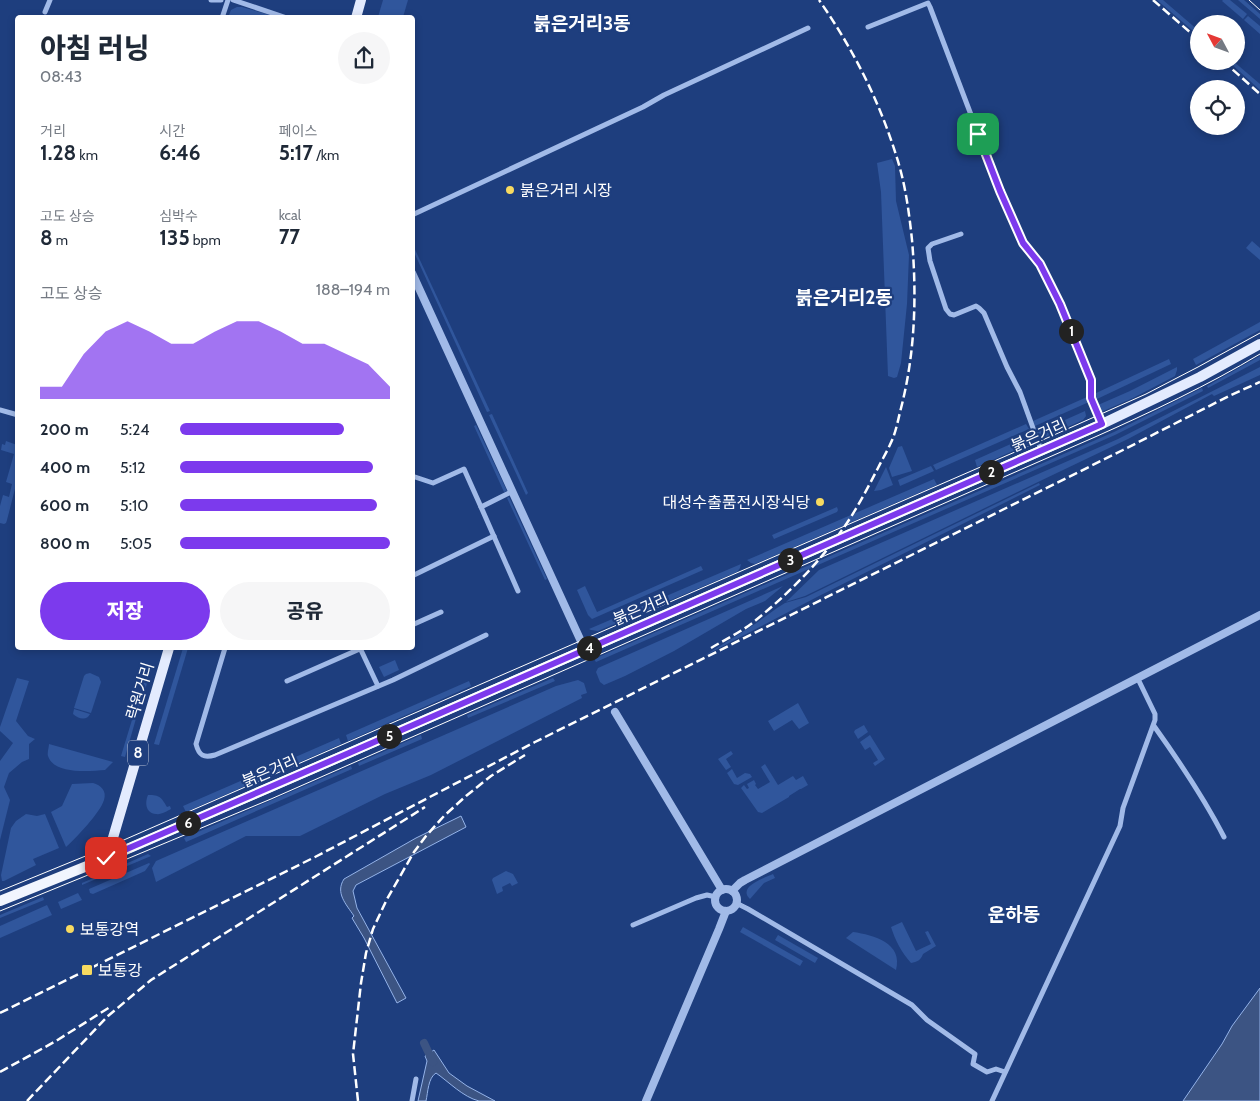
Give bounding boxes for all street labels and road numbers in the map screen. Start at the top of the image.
street label: 붉은거리 [1008,414,1070,456]
street label: 붉은거리 [610,589,672,629]
street label: 락원거리 [122,660,158,722]
road number: 8 [128,740,148,766]
street label: 붉은거리 [239,751,301,791]

